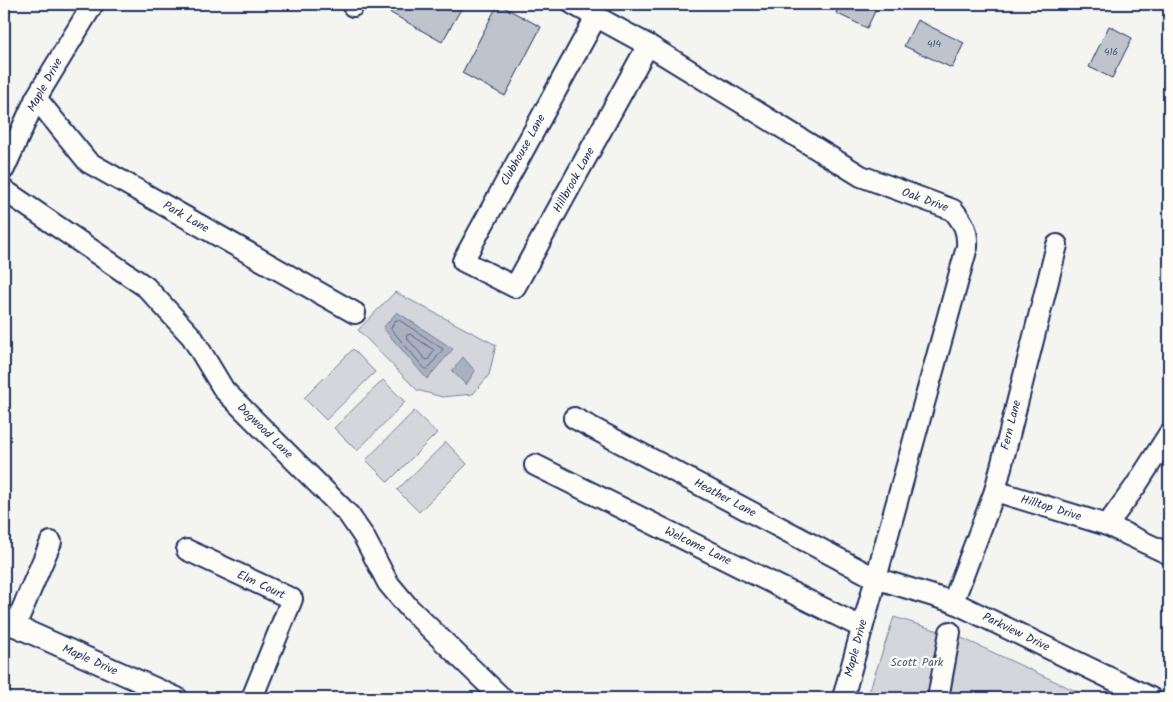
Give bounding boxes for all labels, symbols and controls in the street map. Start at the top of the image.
house number: 414 [927,36,942,52]
house number: 416 [1104,44,1118,60]
street label: Maple Drive [22,54,68,115]
street label: Clubhouse Lane [496,110,551,189]
street label: Hillbrook Lane [548,143,600,216]
street label: Oak Drive [899,183,952,217]
street label: Park Lane [159,196,213,238]
street label: Fern Lane [996,397,1027,452]
street label: Dogwood Lane [233,399,298,464]
street label: Heather Lane [690,474,760,523]
street label: Hilltop Drive [1018,490,1084,526]
street label: Welcome Lane [661,522,735,571]
street label: Elm Court [234,566,289,605]
street label: Parkview Drive [979,607,1053,657]
street label: Maple Drive [839,616,873,679]
street label: Maple Drive [59,639,121,681]
park label: Scott Park [891,653,944,672]

